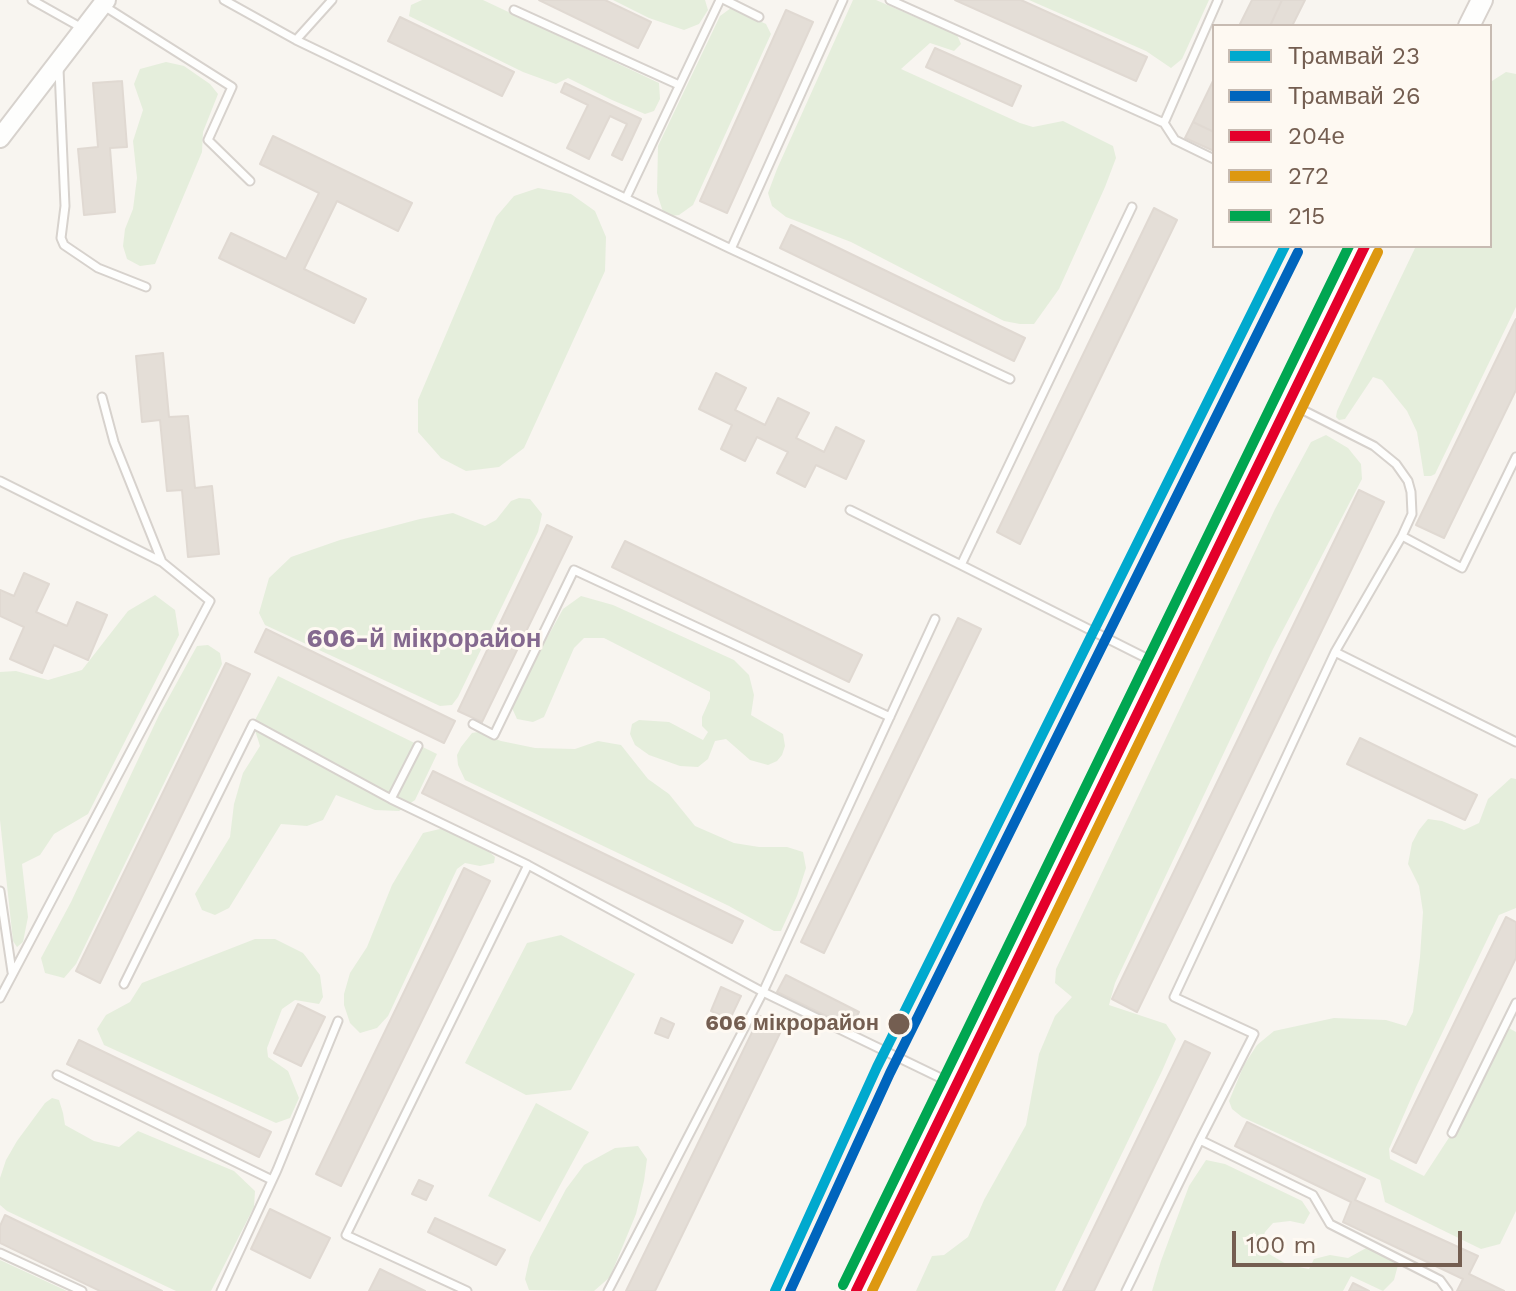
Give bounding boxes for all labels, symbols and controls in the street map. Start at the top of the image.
legend [1212,24,1492,248]
text: Трамвай 23 [1288,42,1420,70]
text: Трамвай 26 [1288,82,1421,110]
text: 204е [1288,122,1345,150]
text: 272 [1288,162,1329,190]
text: 215 [1288,202,1325,230]
district label: 606-й мікрорайон [306,623,542,655]
place label: 606 мікрорайон [705,1011,879,1037]
marker: 606 мікрорайон [886,1011,912,1037]
scale bar [1236,1215,1466,1265]
text: 100 m [1246,1231,1316,1259]

